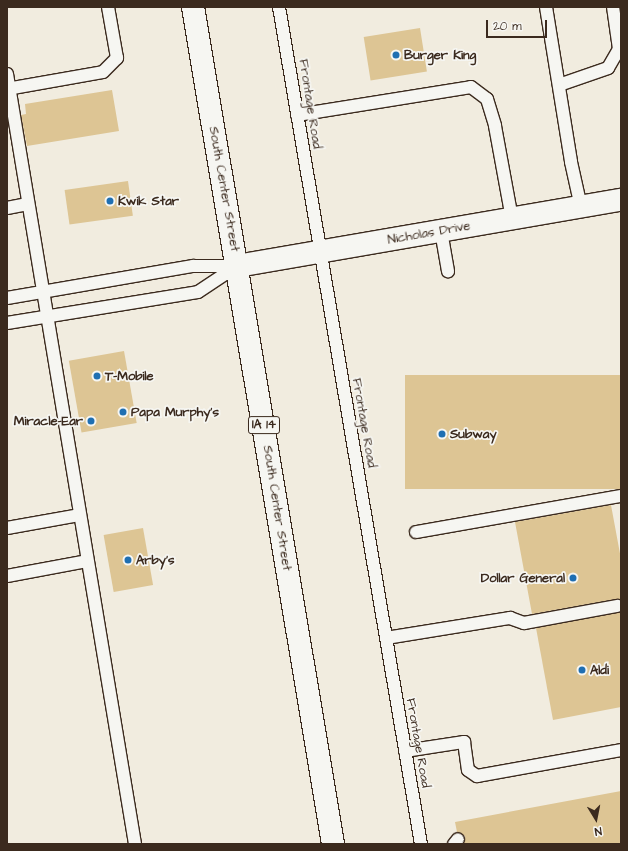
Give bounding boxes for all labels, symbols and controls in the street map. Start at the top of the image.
scale bar [488,12,549,38]
text: 20 m [493,18,522,35]
place label: Burger King [404,47,476,63]
marker: Burger King [391,50,401,60]
street label: Frontage Road [295,58,325,150]
street label: South Center Street [205,125,243,253]
place label: Kwik Star [118,193,179,209]
marker: Kwik Star [105,196,115,206]
street label: Nicholas Drive [386,218,472,248]
place label: T-Mobile [105,368,154,384]
marker: T-Mobile [92,371,102,381]
street label: Frontage Road [348,377,380,469]
place label: Papa Murphy's [131,404,219,420]
marker: Papa Murphy's [118,407,128,417]
place label: Miracle-Ear [14,413,83,429]
road number: IA 14 [247,415,281,435]
marker: Miracle-Ear [86,416,96,426]
place label: Subway [450,426,497,442]
marker: Subway [437,429,447,439]
street label: South Center Street [259,444,295,572]
place label: Arby's [136,552,175,568]
marker: Arby's [123,555,133,565]
place label: Dollar General [481,570,565,586]
marker: Dollar General [568,573,578,583]
place label: Aldi [590,662,609,678]
marker: Aldi [577,665,587,675]
street label: Frontage Road [402,697,434,789]
north arrow [576,799,616,839]
text: N [593,823,603,839]

